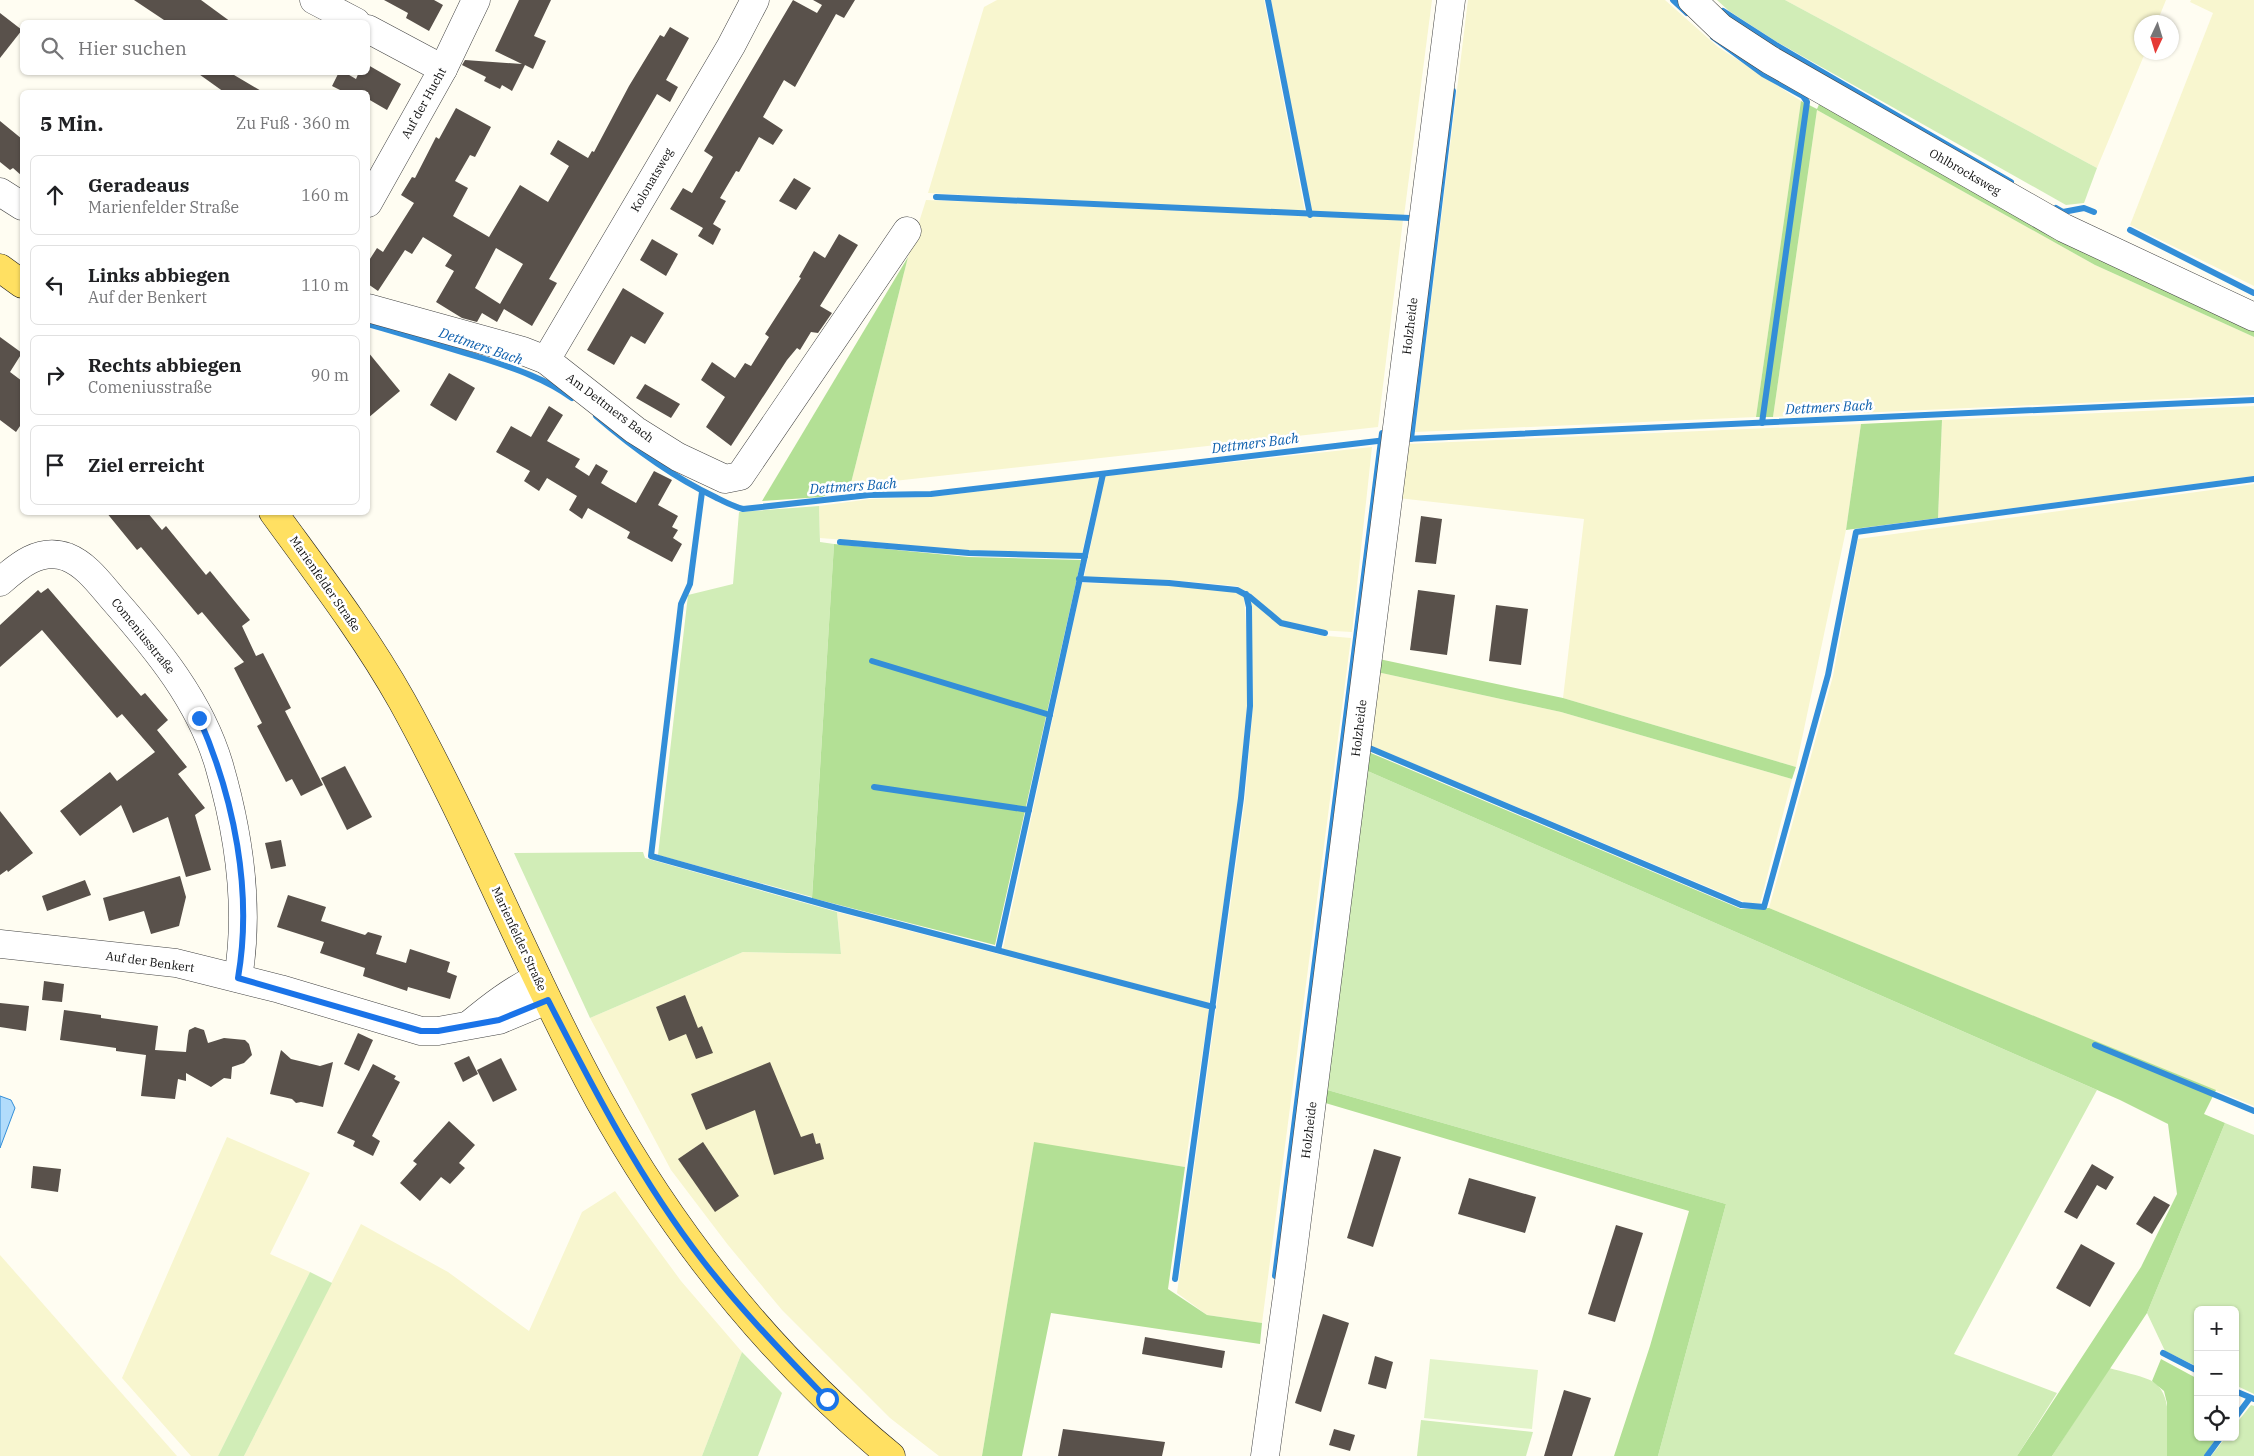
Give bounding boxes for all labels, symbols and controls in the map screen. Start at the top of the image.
north arrow [2134,15,2179,60]
search box [20,20,370,75]
icon: search [38,34,66,62]
text: Hier suchen [78,36,187,60]
street label: Auf der Hucht [398,65,449,141]
text: 5 Min. [40,109,103,137]
text: Zu Fuß · 360 m [236,113,350,133]
street label: Kolonatsweg [627,145,676,215]
street label: Ohlbrocksweg [1927,145,2004,198]
text: Geradeaus [88,173,189,197]
icon: ahead [41,181,69,209]
text: 160 m [301,185,349,205]
text: Marienfelder Straße [88,197,239,217]
text: Links abbiegen [88,263,230,287]
icon: left [41,271,69,299]
text: 110 m [301,275,349,295]
text: Auf der Benkert [88,287,207,307]
street label: Holzheide [1399,297,1420,355]
water label: Dettmers Bach [436,323,526,369]
text: Rechts abbiegen [88,353,242,377]
icon: right [41,361,69,389]
text: 90 m [311,365,349,385]
street label: Am Dettmers Bach [564,370,657,446]
text: Comeniusstraße [88,377,212,397]
water label: Dettmers Bach [1784,396,1873,418]
water label: Dettmers Bach [1209,429,1300,457]
icon: arrive [41,451,69,479]
text: Ziel erreicht [88,453,204,477]
water label: Dettmers Bach [808,474,898,498]
street label: Marienfelder Straße [287,533,364,634]
street label: Comeniusstraße [108,595,178,677]
street label: Holzheide [1348,699,1369,757]
route end [188,707,211,730]
street label: Marienfelder Straße [489,884,550,993]
street label: Auf der Benkert [105,948,195,975]
street label: Holzheide [1298,1101,1319,1159]
map controls [2194,1306,2239,1441]
button: + [2194,1306,2239,1351]
button: − [2194,1351,2239,1396]
route start [816,1388,839,1411]
button: locate [2194,1396,2239,1441]

